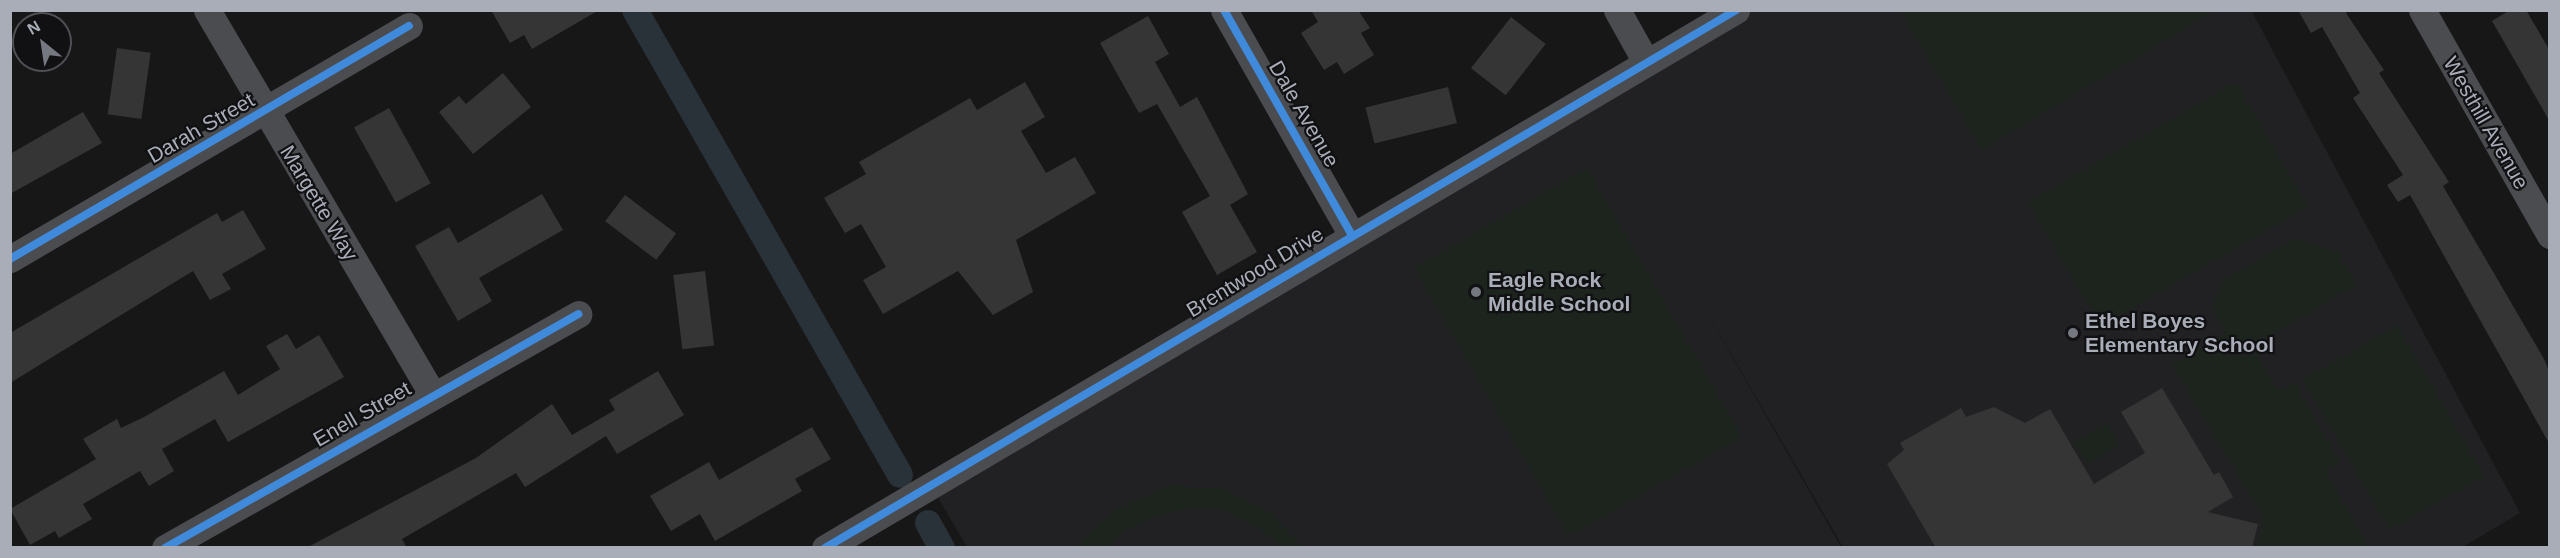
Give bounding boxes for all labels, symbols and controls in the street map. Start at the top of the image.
north arrow [12,12,72,72]
text: N [24,17,43,38]
street label: Westhill Avenue [2438,52,2534,194]
street label: Dale Avenue [1263,56,1345,172]
street label: Darah Street [143,87,259,169]
street label: Margette Way [275,141,363,265]
street label: Brentwood Drive [1182,221,1328,323]
place label: Eagle Rock Middle School [1488,267,1630,317]
marker: Eagle Rock Middle School [1469,285,1483,299]
place label: Ethel Boyes Elementary School [2085,308,2274,358]
marker: Ethel Boyes Elementary School [2066,326,2080,340]
street label: Enell Street [309,376,415,452]

